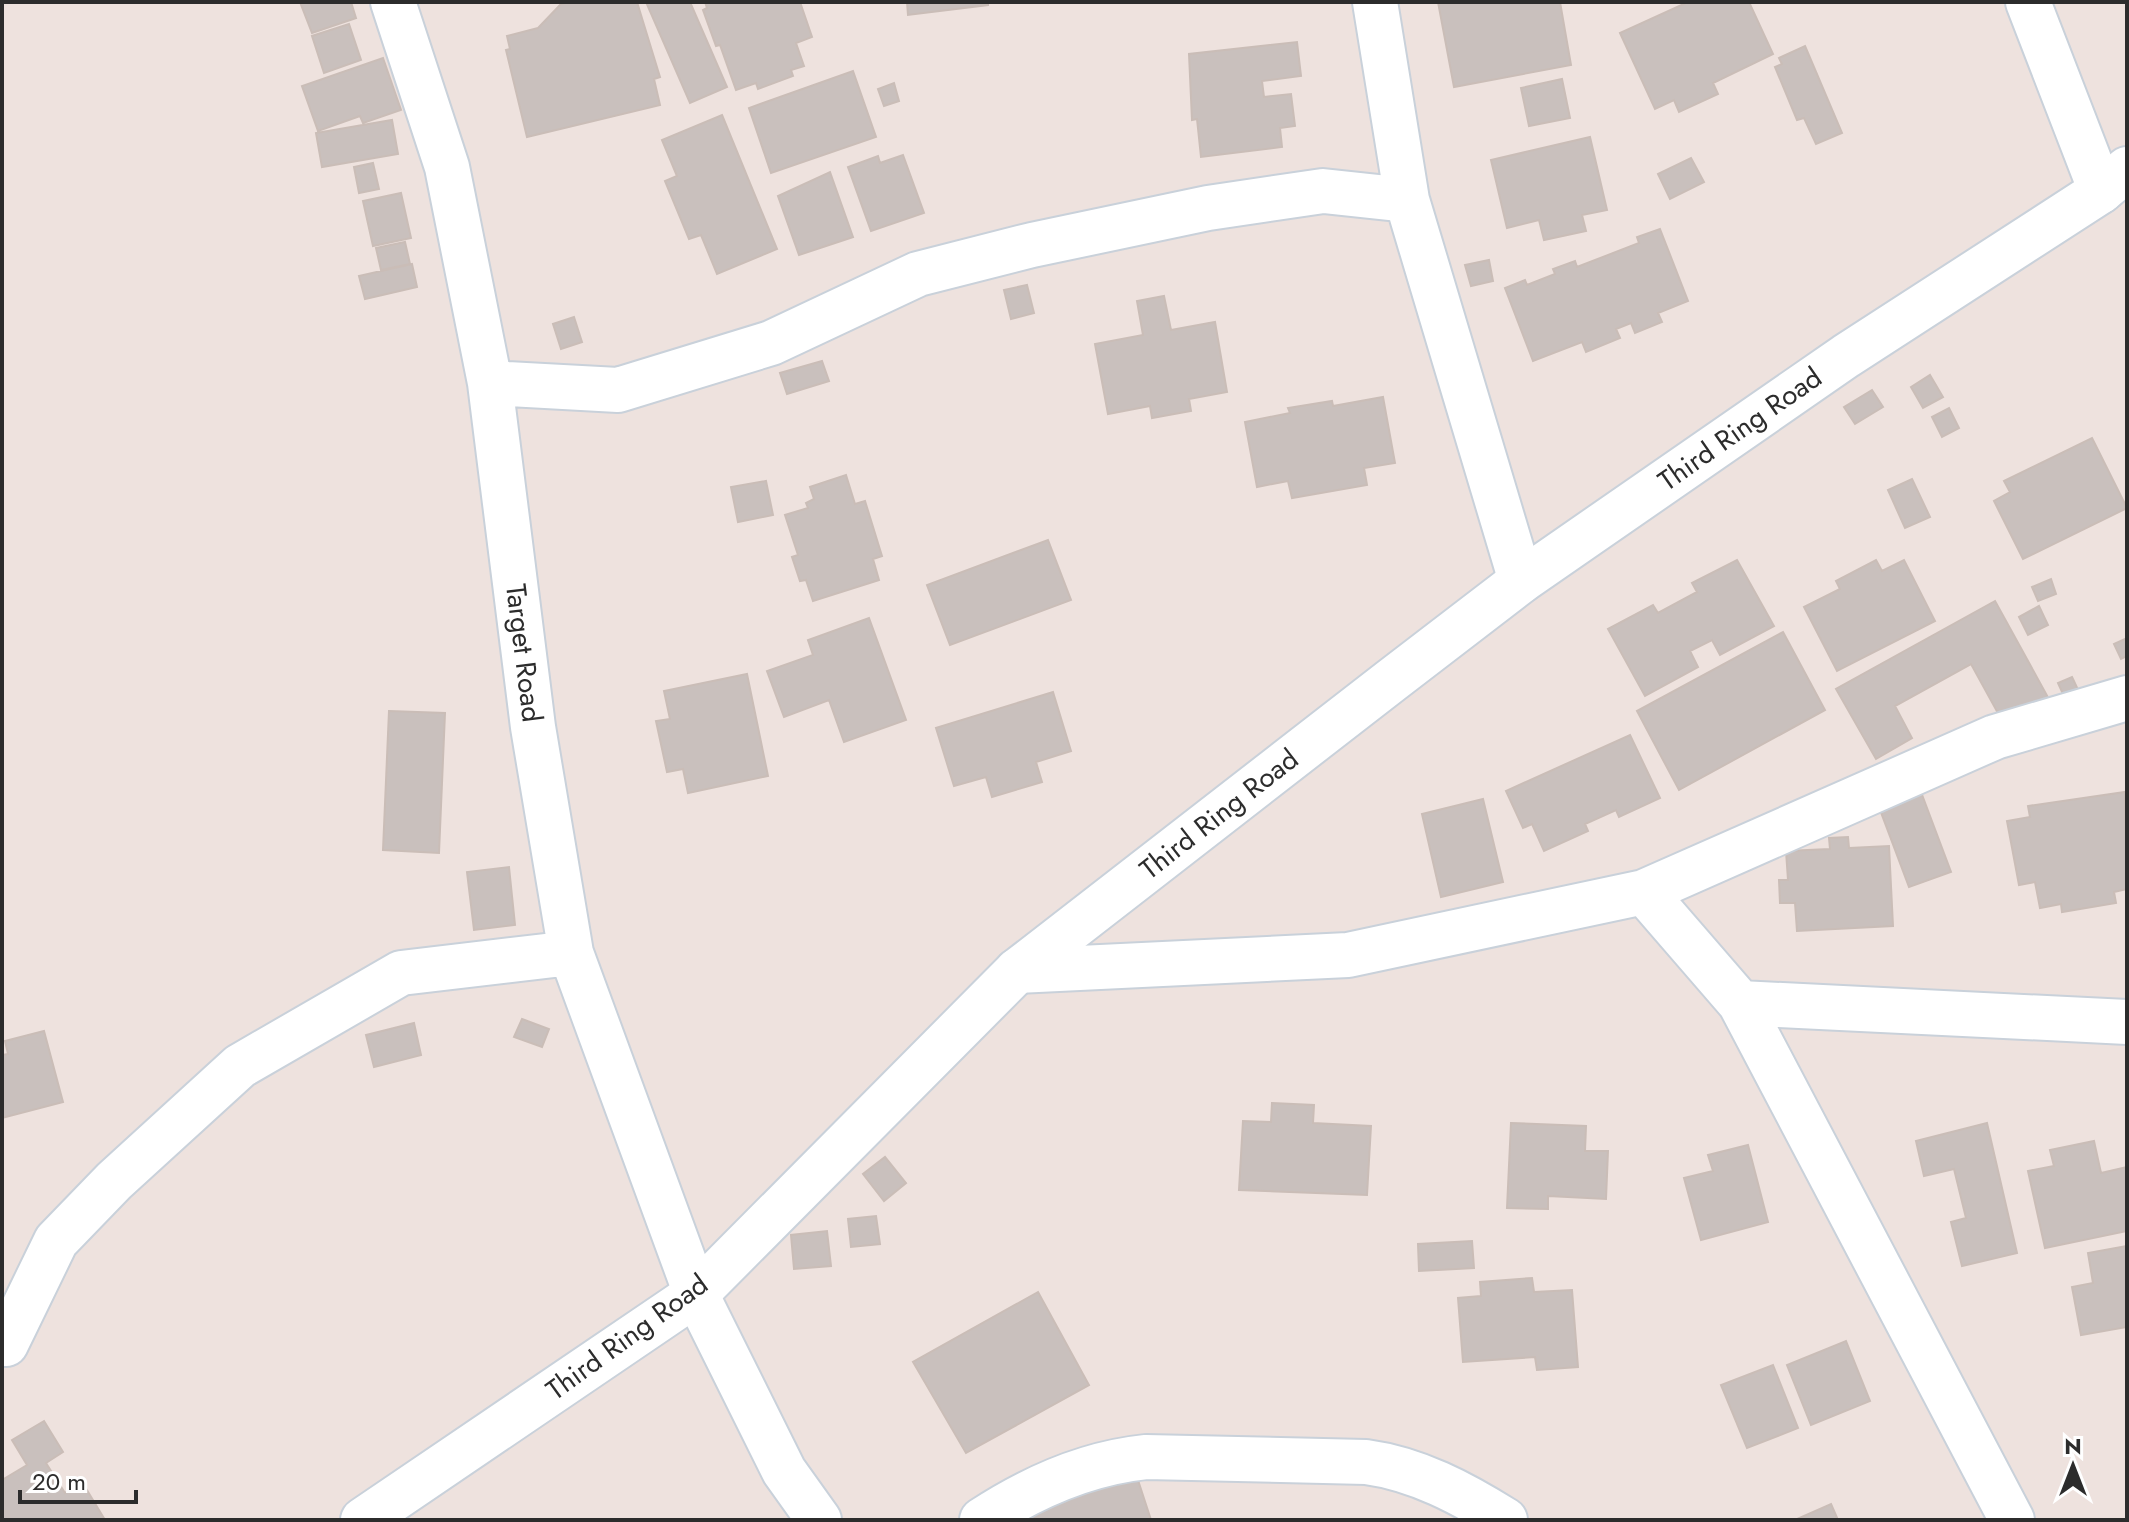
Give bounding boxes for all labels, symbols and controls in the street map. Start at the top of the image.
street label: Third Ring Road [1650,357,1830,501]
street label: Target Road [495,582,553,724]
street label: Third Ring Road [1131,739,1307,889]
street label: Third Ring Road [538,1264,716,1410]
north arrow [2033,1426,2113,1506]
text: N [2064,1430,2082,1462]
scale bar [20,1454,136,1504]
text: 20 m [32,1464,86,1499]

